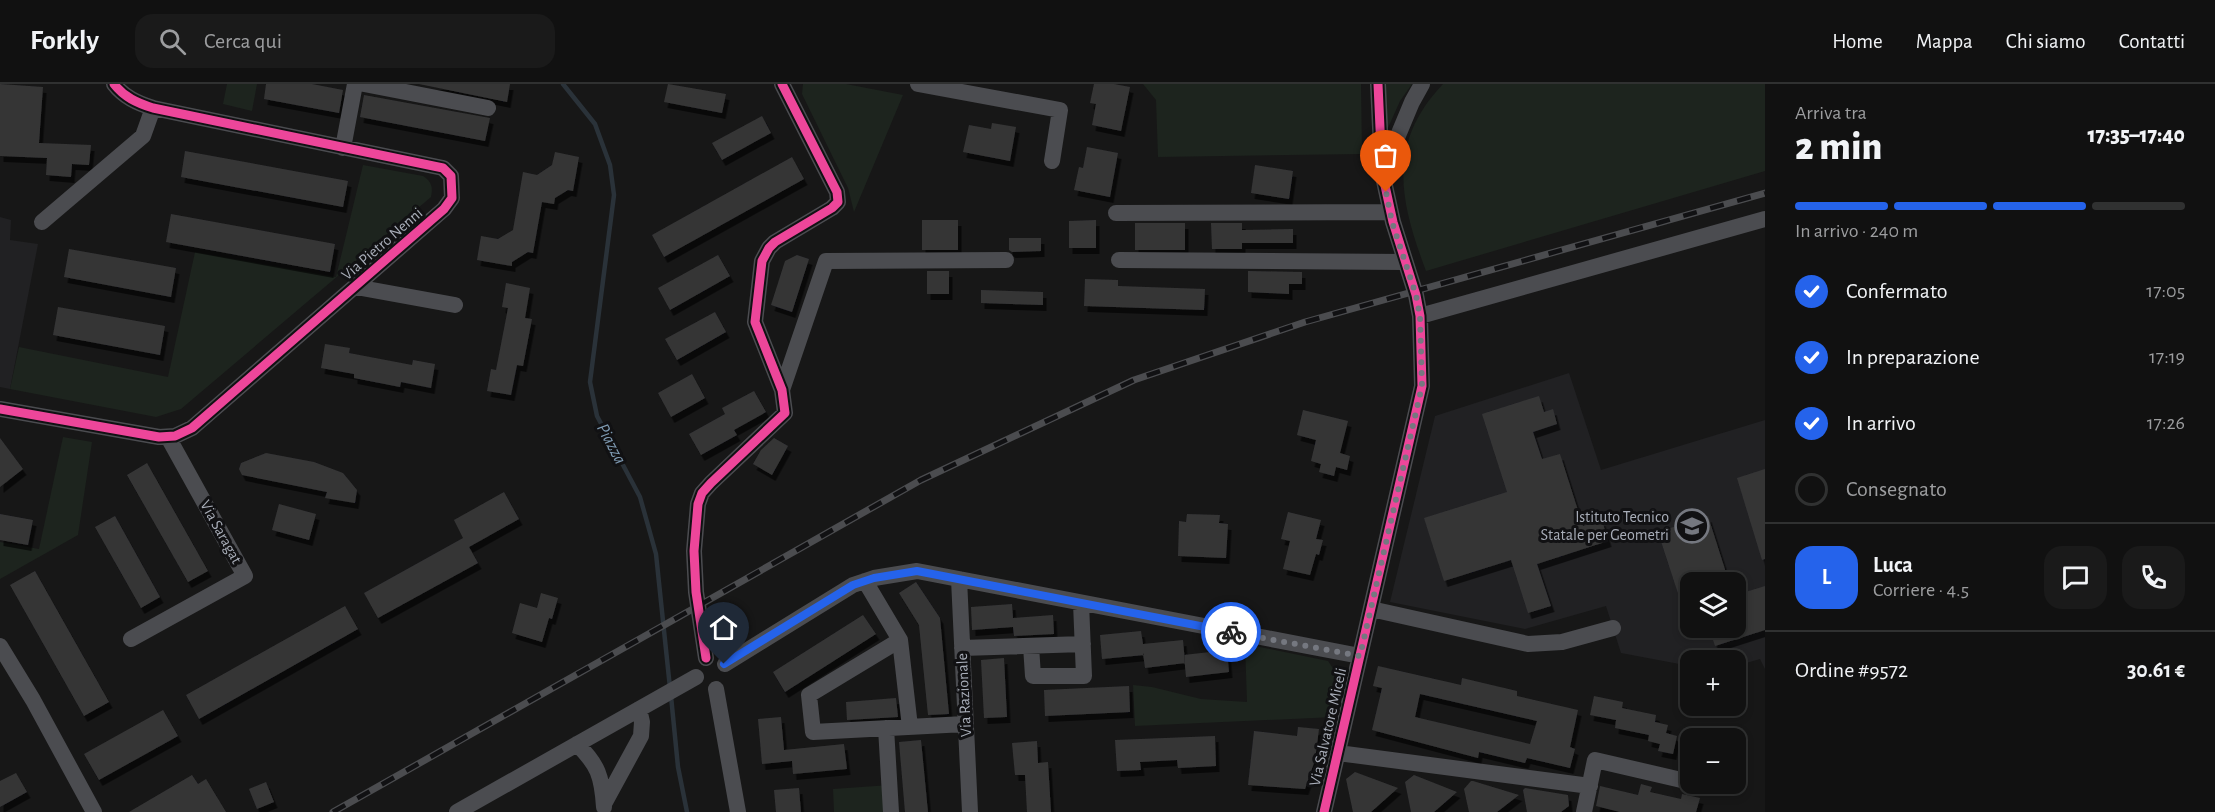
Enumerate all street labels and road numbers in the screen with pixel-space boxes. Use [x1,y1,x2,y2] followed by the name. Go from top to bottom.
[338,205,426,283] street label: Via Pietro Nenni
[197,498,245,566] street label: Via Saragat
[954,653,974,737] street label: Via Razionale
[1307,666,1349,788] street label: Via Salvatore Miceli

